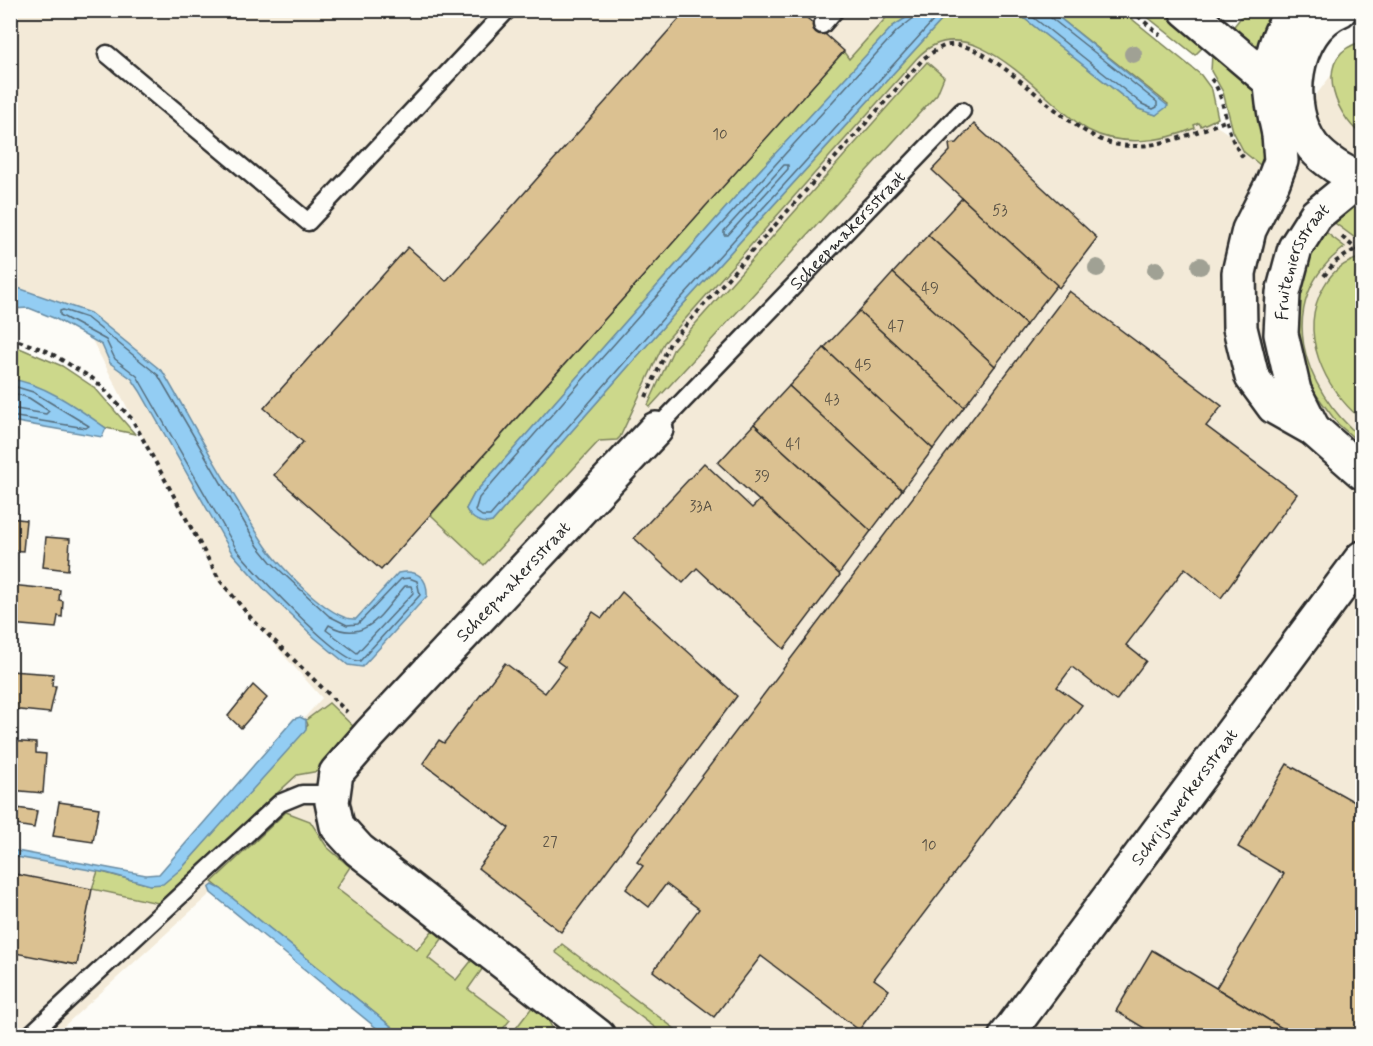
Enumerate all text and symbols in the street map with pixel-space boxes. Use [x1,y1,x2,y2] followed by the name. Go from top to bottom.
[712,125,728,145] house number: 10
[785,166,912,296] street label: Scheepmakersstraat
[1271,198,1335,321] street label: Fruiteniersstraat
[992,201,1008,221] house number: 53
[921,279,939,299] house number: 49
[888,317,905,337] house number: 47
[855,356,871,376] house number: 45
[824,390,840,410] house number: 43
[785,435,801,455] house number: 41
[754,467,770,487] house number: 39
[690,497,712,517] house number: 33A
[451,516,577,648] street label: Scheepmakersstraat
[1126,724,1244,871] street label: Schrijnwerkersstraat
[543,833,558,853] house number: 27
[921,836,937,856] house number: 10

